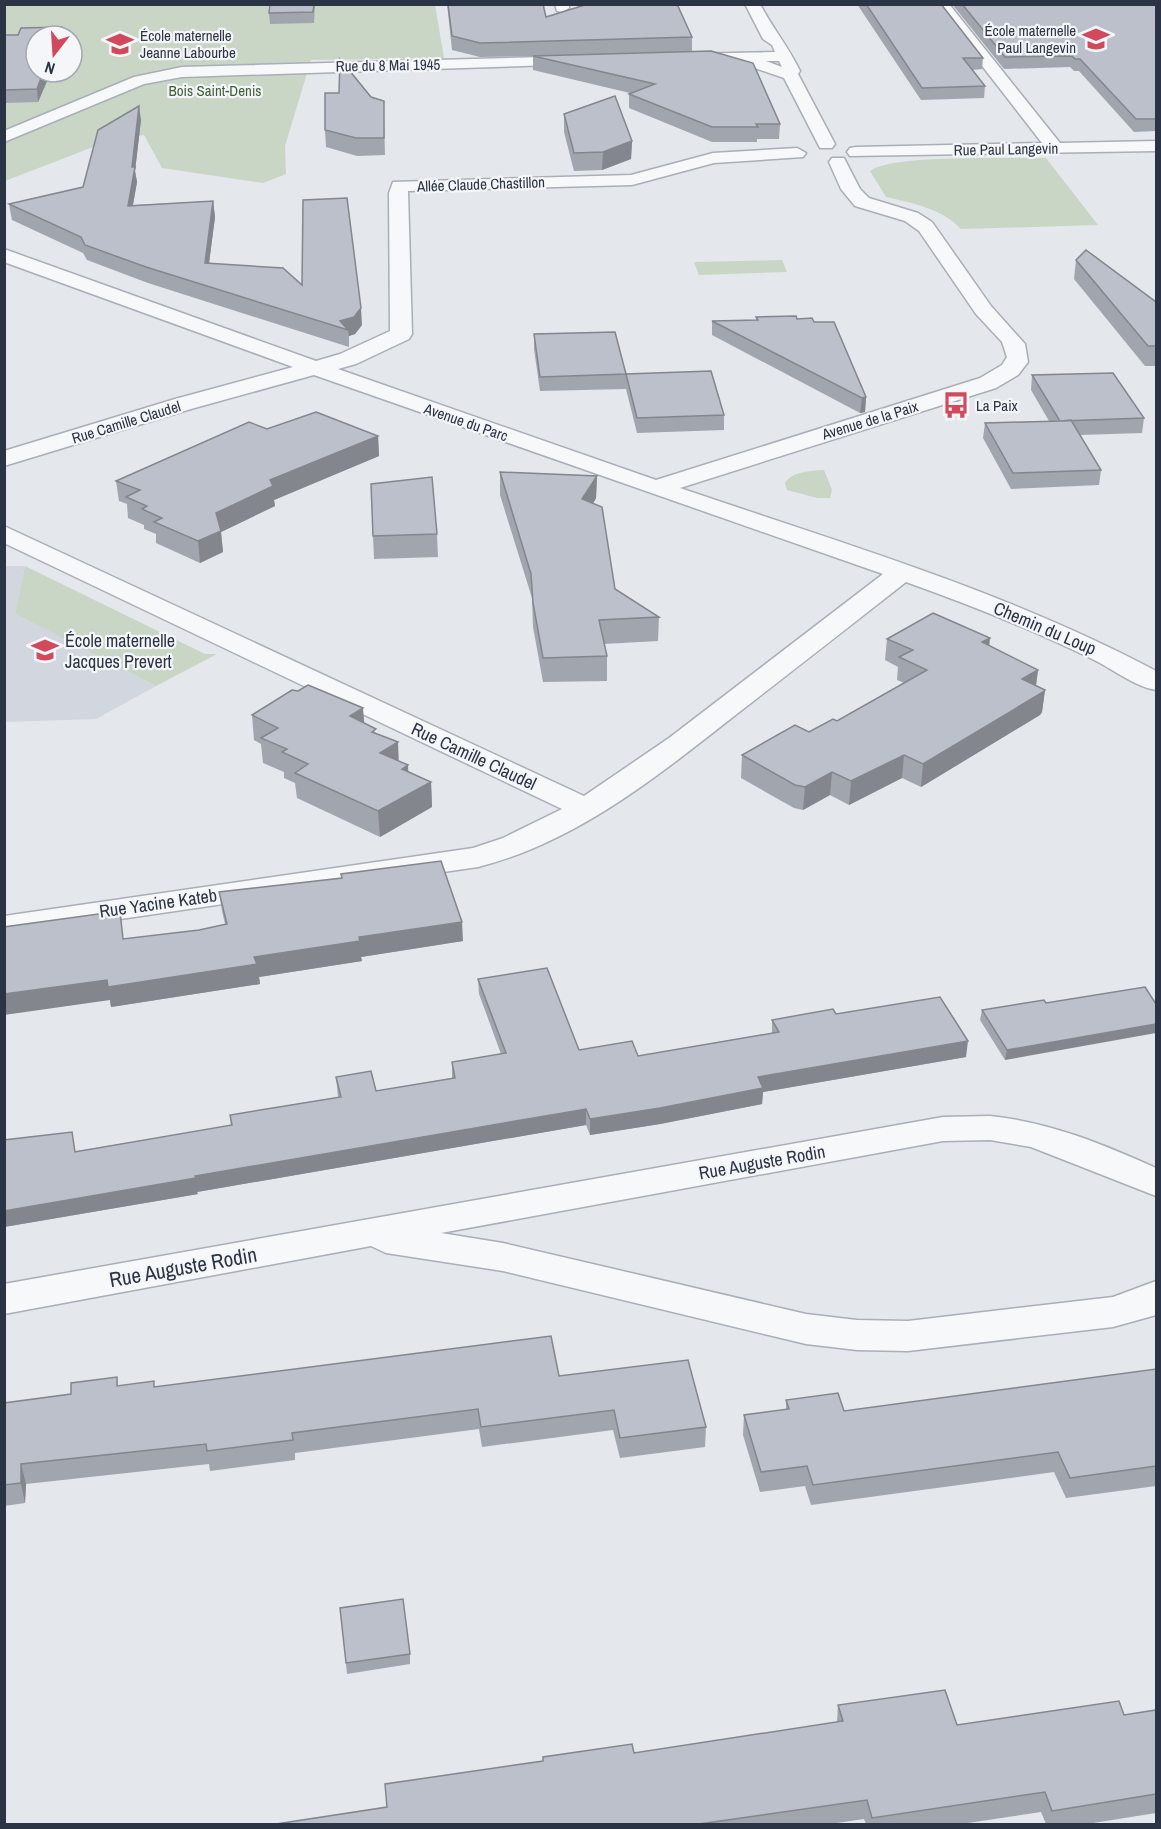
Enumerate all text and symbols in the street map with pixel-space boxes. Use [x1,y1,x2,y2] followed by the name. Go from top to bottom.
[984,20,1076,58] place label: École maternelle Paul Langevin
[24,24,84,84] north arrow
[1081,24,1111,54] school or university icon: École maternelle Paul Langevin
[140,25,236,63] place label: École maternelle Jeanne Labourbe
[105,29,135,59] school or university icon: École maternelle Jeanne Labourbe
[336,54,441,76] street label: Rue du 8 Mai 1945
[42,56,57,80] text: N
[169,80,262,101] park label: Bois Saint-Denis
[954,138,1058,160] street label: Rue Paul Langevin
[416,171,545,197] street label: Allée Claude Chastillon
[941,390,971,420] bus stop icon: La Paix
[69,395,183,449] street label: Rue Camille Claudel
[818,395,922,445] street label: Avenue de la Paix
[976,395,1019,416] place label: La Paix
[420,398,511,446] street label: Avenue du Parc
[990,595,1100,661] street label: Chemin du Loup
[65,628,175,674] place label: École maternelle Jacques Prevert
[30,635,60,665] school or university icon: École maternelle Jacques Prevert
[407,716,541,796] street label: Rue Camille Claudel
[98,882,218,924] street label: Rue Yacine Kateb
[697,1139,827,1185] street label: Rue Auguste Rodin
[107,1240,259,1294] street label: Rue Auguste Rodin

